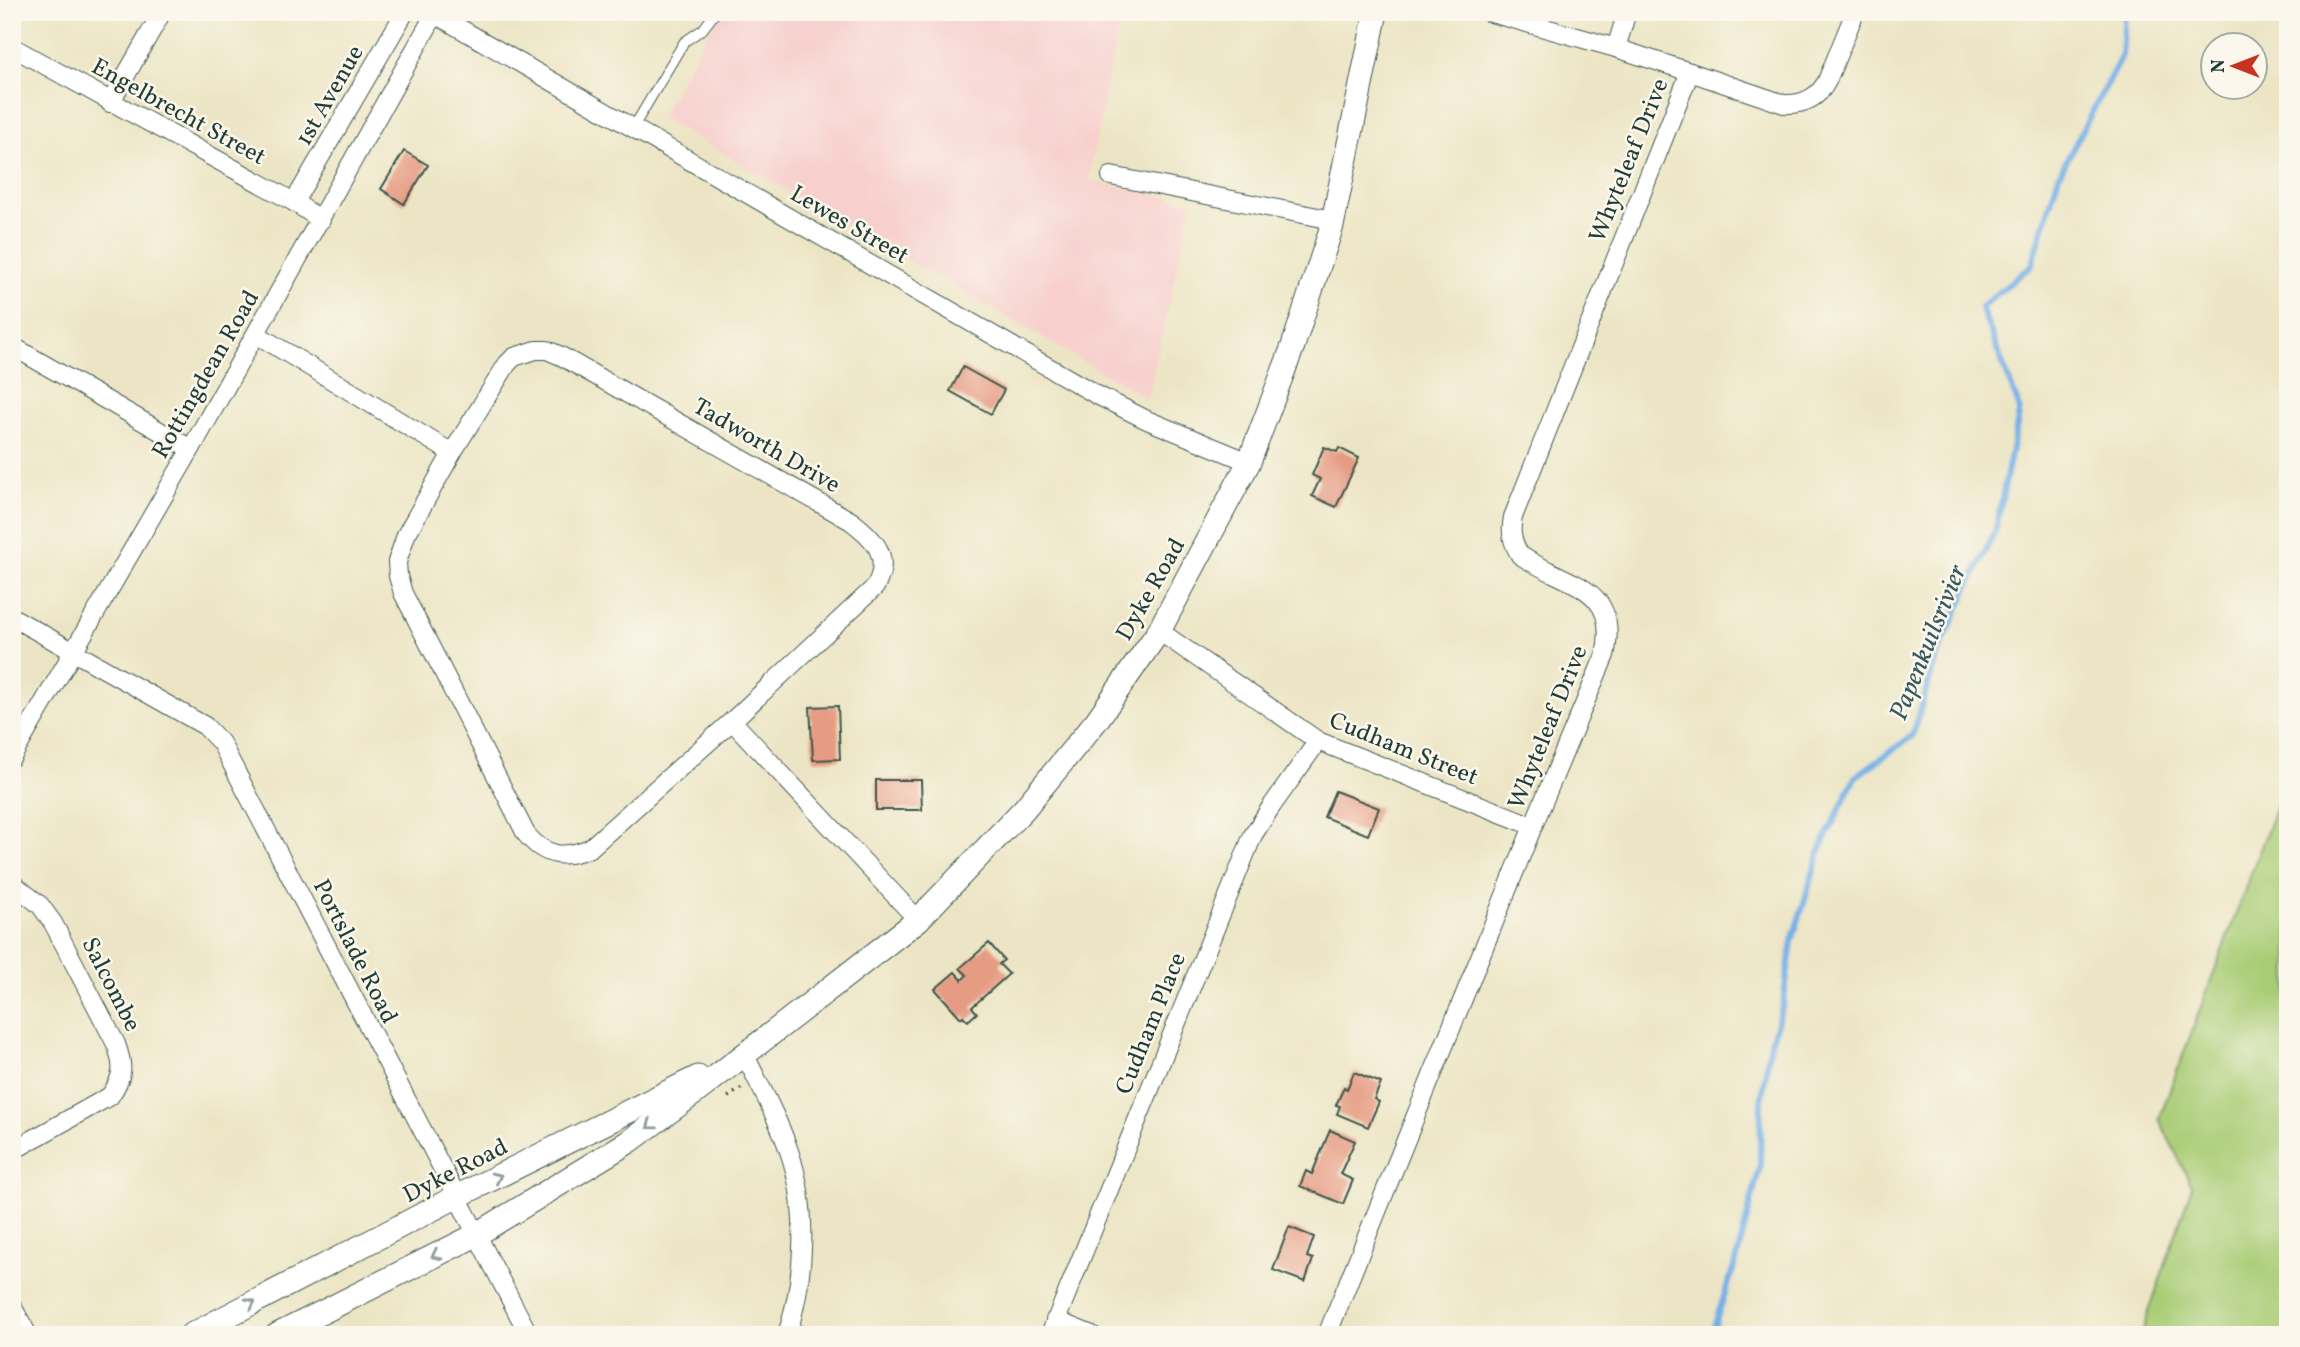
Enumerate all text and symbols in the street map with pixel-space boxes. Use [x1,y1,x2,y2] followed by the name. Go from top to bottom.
[2198,32,2268,102] north arrow
[288,39,373,153] street label: 1st Avenue
[85,51,271,175] street label: Engelbrecht Street
[2206,59,2232,73] text: N
[1581,74,1678,248] street label: Whyteleaf Drive
[783,178,915,274] street label: Lewes Street
[145,285,269,465] street label: Rottingdean Road
[686,391,846,503] street label: Tadworth Drive
[1109,532,1195,648] street label: Dyke Road
[1881,559,1977,726] water label: Papenkuilsrivier
[1500,641,1597,815] street label: Whyteleaf Drive
[1324,705,1483,795] street label: Cudham Street
[303,874,405,1030] street label: Portslade Road
[72,932,148,1038] street label: Salcombe
[1108,948,1196,1100] street label: Cudham Place
[647,1117,659,1129] one-way arrow
[398,1131,514,1213] street label: Dyke Road
[490,1172,502,1186] one-way arrow
[431,1247,443,1261] one-way arrow
[244,1298,256,1312] one-way arrow

